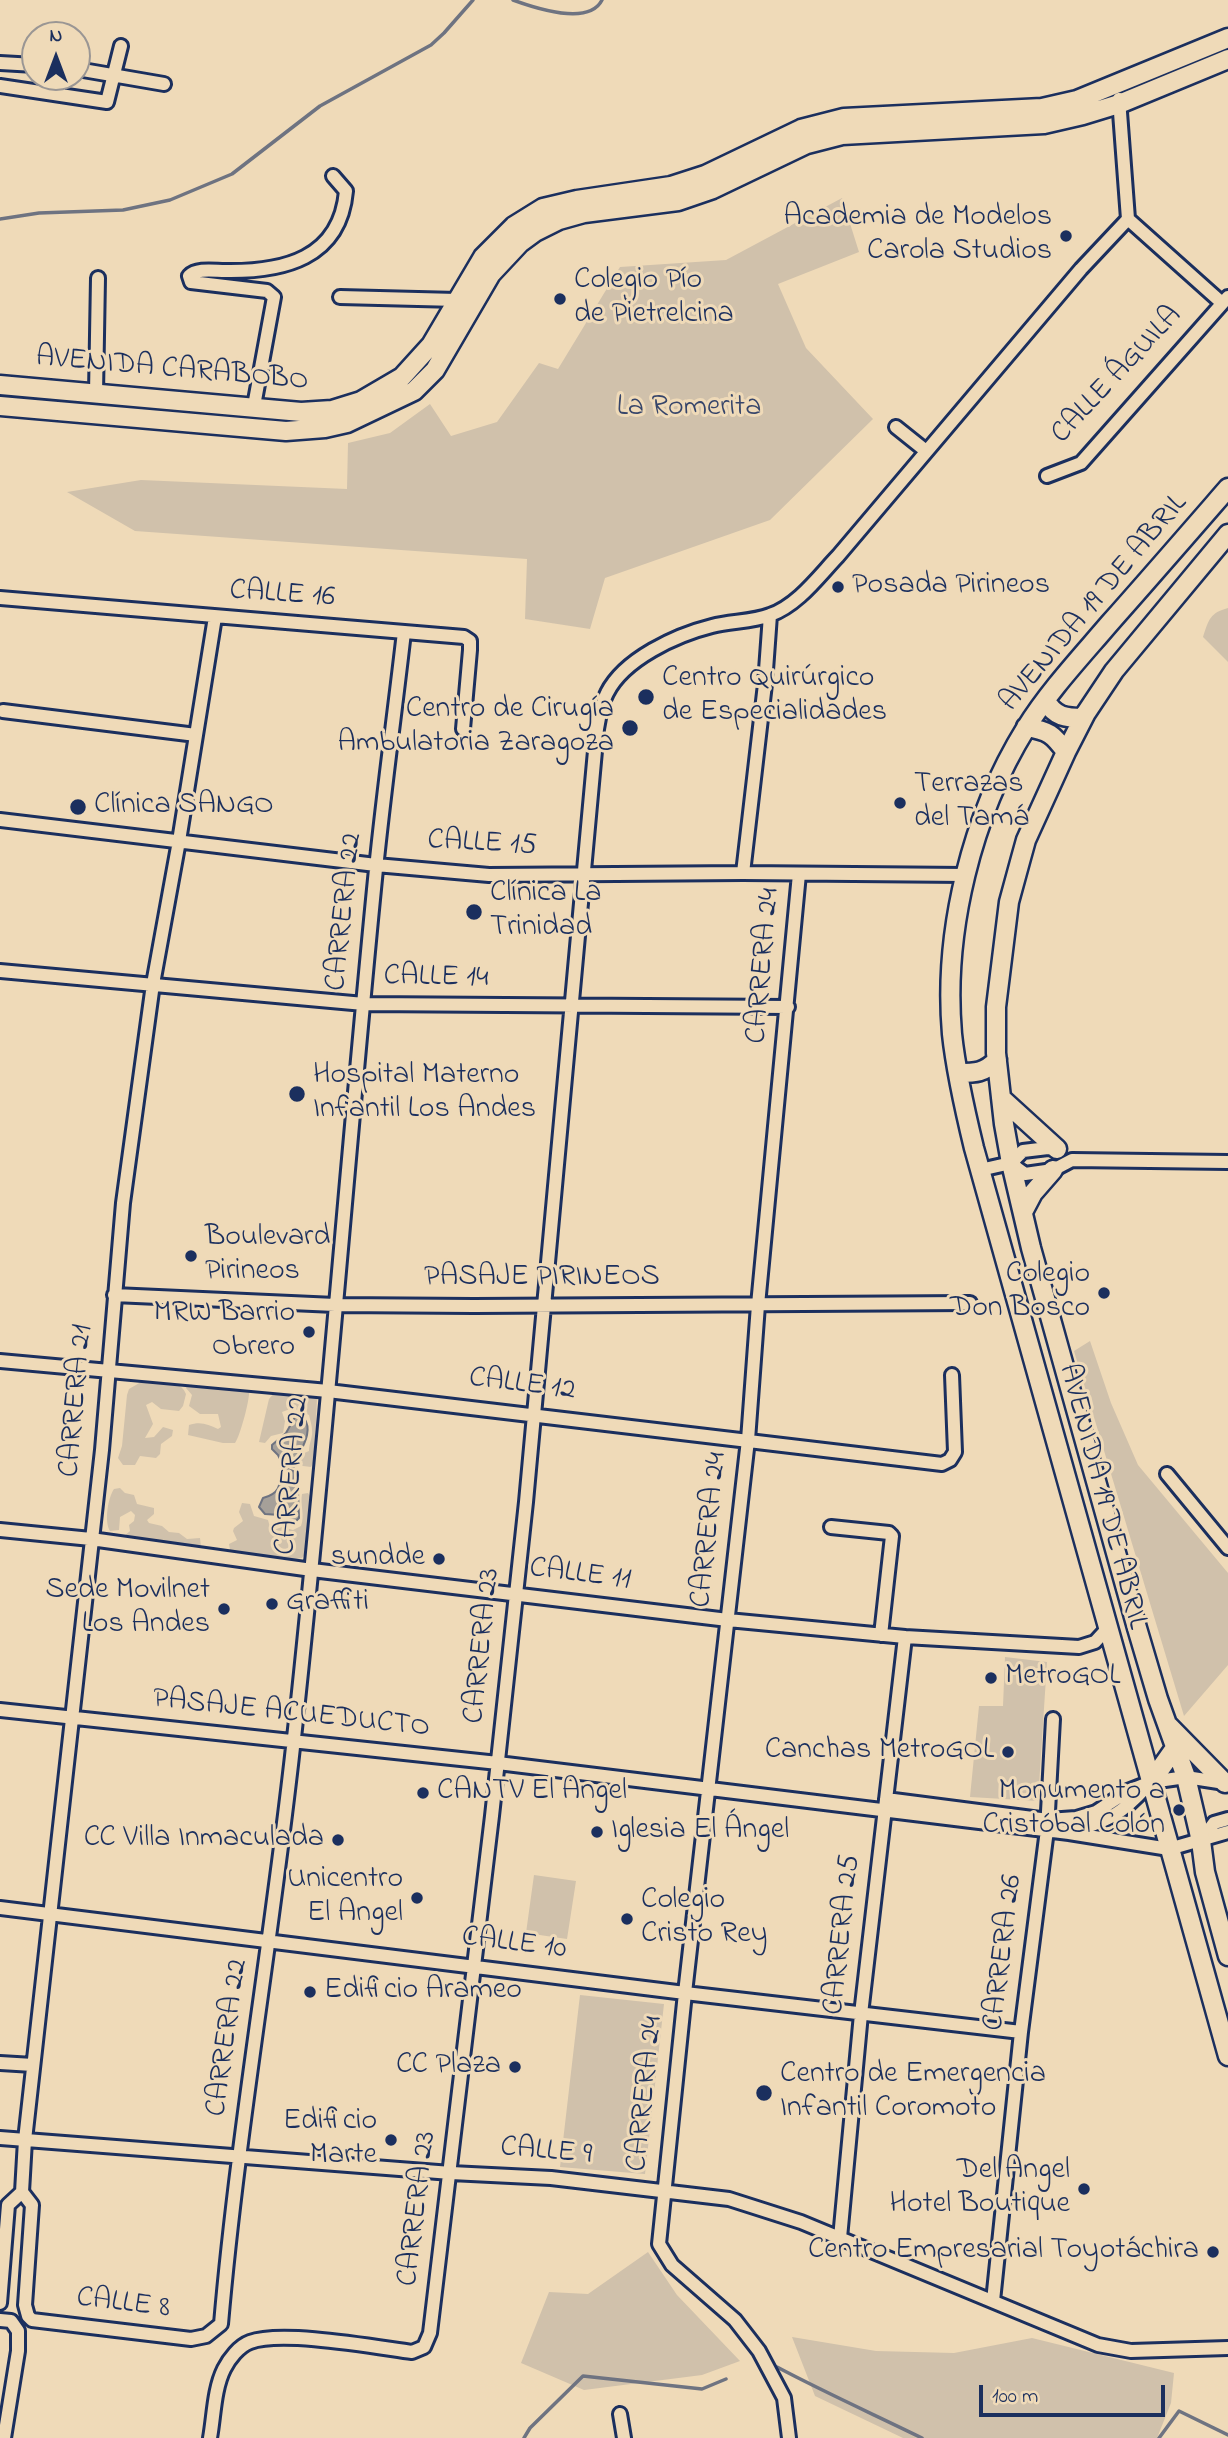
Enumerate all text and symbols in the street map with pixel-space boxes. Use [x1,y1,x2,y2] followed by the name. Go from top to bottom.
[21,21,91,91] north arrow
[50,23,62,50] text: N
[784,201,1052,272] place label: Academia de Modelos Carola Studios
[1058,228,1074,244] marker: Academia de Modelos Carola Studios
[574,264,734,334] place label: Colegio Pío de Pietrelcina
[552,291,568,307] marker: Colegio Pío de Pietrelcina
[1045,299,1191,453] street label: CALLE ÁGUILA
[34,341,310,401] street label: AVENIDA CARABOBO
[617,391,761,427] park label: La Romerita
[993,488,1197,720] street label: AVENIDA 19 DE ABRIL
[852,569,1050,605] place label: Posada Pirineos
[228,574,336,618] street label: CALLE 16
[830,579,846,595] marker: Posada Pirineos
[662,662,887,732] place label: Centro Quirúrgico de Especialidades
[636,687,656,707] marker: Centro Quirúrgico de Especialidades
[337,693,614,764] place label: Centro de Cirugía Ambulatoria Zaragoza
[620,718,640,738] marker: Centro de Cirugía Ambulatoria Zaragoza
[914,768,1029,838] place label: Terrazas del Tamá
[94,789,274,825] place label: Clínica SANGO
[892,795,908,811] marker: Terrazas del Tamá
[68,797,88,817] marker: Clínica SANGO
[426,824,538,866] street label: CALLE 15
[320,831,372,993] street label: CARRERA 22
[490,877,601,948] place label: Clínica La Trinidad
[740,887,790,1045] street label: CARRERA 24
[464,902,484,922] marker: Clínica La Trinidad
[383,960,489,998] street label: CALLE 14
[313,1059,536,1130] place label: Hospital Materno Infantil Los Andes
[287,1084,307,1104] marker: Hospital Materno Infantil Los Andes
[205,1221,330,1292] place label: Boulevard Pirineos
[183,1248,199,1264] marker: Boulevard Pirineos
[950,1258,1090,1328] place label: Colegio Don Bosco
[424,1261,660,1297] street label: PASAJE PIRINEOS
[1096,1285,1112,1301] marker: Colegio Don Bosco
[153,1297,295,1368] place label: MRW Barrio Obrero
[53,1323,103,1479] street label: CARRERA 21
[301,1324,317,1340] marker: MRW Barrio Obrero
[1048,1360,1154,1634] street label: AVENIDA 19 DE ABRIL
[467,1362,577,1410] street label: CALLE 12
[269,1395,319,1557] street label: CARRERA 22
[685,1450,737,1610] street label: CARRERA 24
[331,1541,425,1577] place label: sundde
[431,1551,447,1567] marker: sundde
[527,1552,633,1600] street label: CALLE 11
[458,1566,510,1726] street label: CARRERA 23
[45,1574,210,1644] place label: Sede Movilnet Los Andes
[286,1586,369,1622] place label: Graffiti
[264,1596,280,1612] marker: Graffiti
[216,1601,232,1617] marker: Sede Movilnet Los Andes
[1005,1660,1120,1696] place label: MetroGOL
[983,1670,999,1686] marker: MetroGOL
[151,1683,431,1747] street label: PASAJE ACUEDUCTO
[765,1734,994,1770] place label: Canchas MetroGOL
[1000,1744,1016,1760] marker: Canchas MetroGOL
[437,1775,627,1811] place label: CANTV El Angel
[983,1775,1165,1846] place label: Monumento a Cristóbal Colón
[415,1785,431,1801] marker: CANTV El Angel
[1171,1802,1187,1818] marker: Monumento a Cristóbal Colón
[611,1814,789,1850] place label: Iglesia El Ángel
[84,1822,324,1858] place label: CC Villa Inmaculada
[589,1824,605,1840] marker: Iglesia El Ángel
[330,1832,346,1848] marker: CC Villa Inmaculada
[818,1853,870,2017] street label: CARRERA 25
[287,1863,403,1934] place label: Unicentro El Angel
[978,1873,1032,2033] street label: CARRERA 26
[641,1884,767,1954] place label: Colegio Cristo Rey
[409,1890,425,1906] marker: Unicentro El Angel
[619,1911,635,1927] marker: Colegio Cristo Rey
[460,1921,568,1969] street label: CALLE 10
[200,1957,258,2119] street label: CARRERA 22
[324,1974,522,2010] place label: Edificio Arameo
[302,1984,318,2000] marker: Edificio Arameo
[621,2014,673,2174] street label: CARRERA 24
[396,2049,501,2085] place label: CC Plaza
[780,2058,1046,2128] place label: Centro de Emergencia Infantil Coromoto
[507,2059,523,2075] marker: CC Plaza
[754,2083,774,2103] marker: Centro de Emergencia Infantil Coromoto
[283,2105,377,2176] place label: Edificio Marte
[392,2129,446,2289] street label: CARRERA 23
[499,2131,593,2175] street label: CALLE 9
[383,2132,399,2148] marker: Edificio Marte
[890,2154,1070,2224] place label: Del Angel Hotel Boutique
[1076,2181,1092,2197] marker: Del Angel Hotel Boutique
[808,2234,1199,2270] place label: Centro Empresarial Toyotáchira
[1205,2244,1221,2260] marker: Centro Empresarial Toyotáchira
[74,2281,172,2329] street label: CALLE 8
[983,2372,1168,2416] scale bar
[992,2382,1038,2412] text: 100 m

